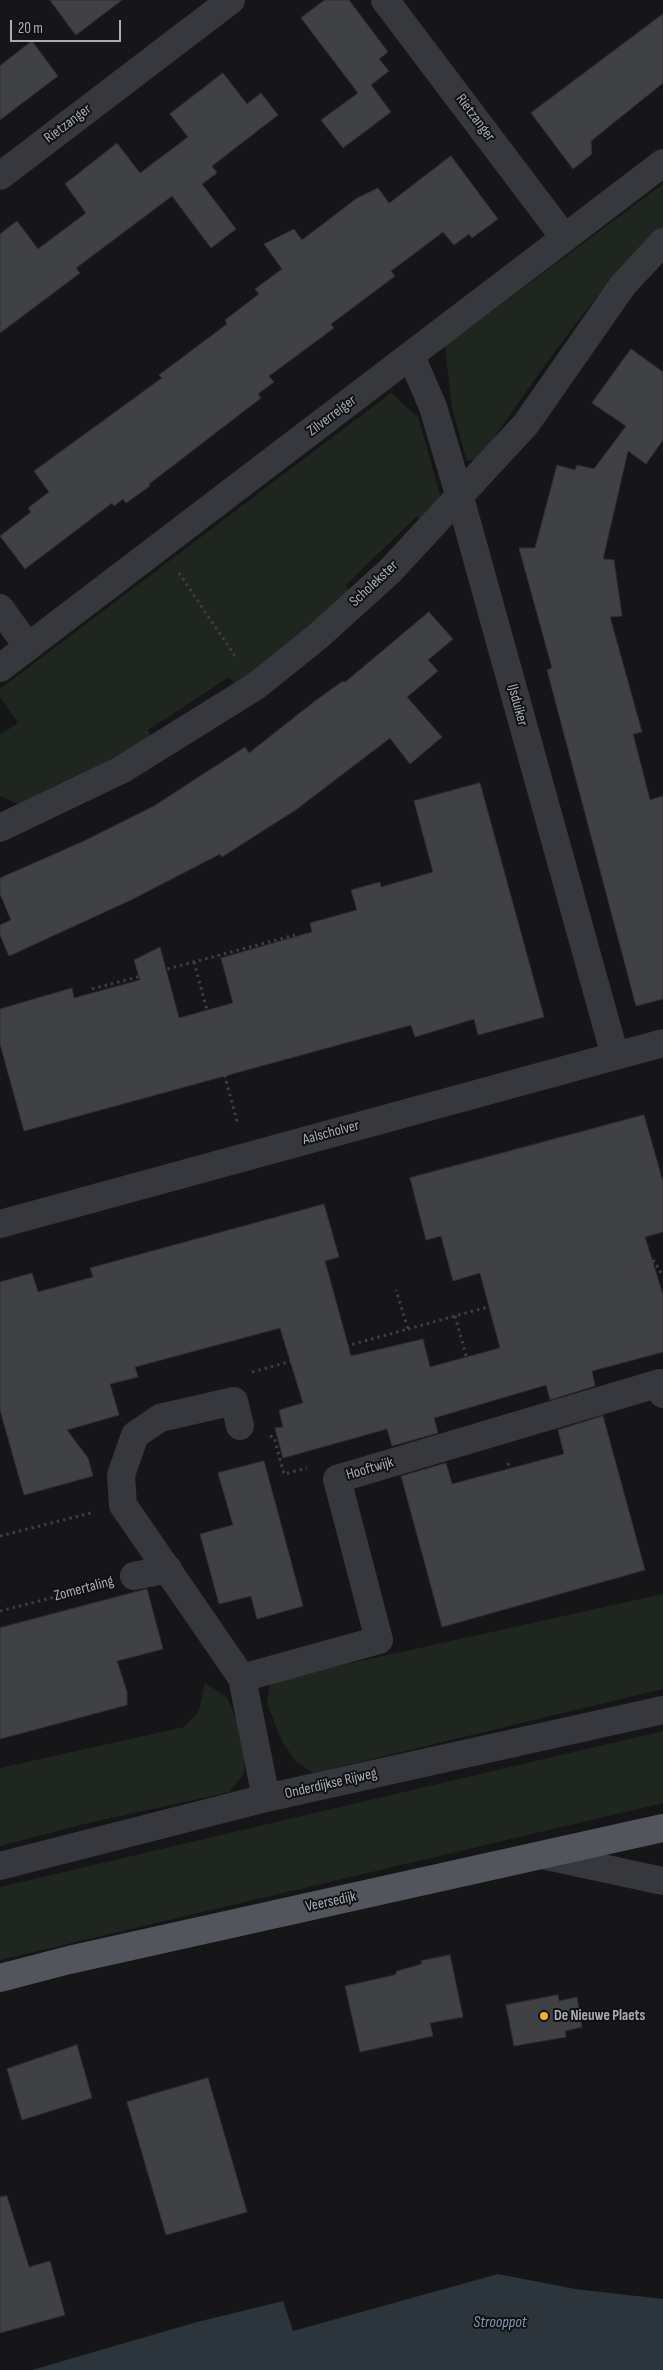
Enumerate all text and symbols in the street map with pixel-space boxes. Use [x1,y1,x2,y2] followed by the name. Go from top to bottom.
[12,10,124,42] scale bar
[18,19,43,38] text: 20 m
[451,91,499,145] street label: Rietzanger
[41,100,95,148] street label: Rietzanger
[304,392,360,440] street label: Zilverreiger
[346,557,402,611] street label: Scholekster
[503,682,531,728] street label: IJsduiker
[301,1117,361,1149] street label: Aalscholver
[344,1454,396,1484] street label: Hooftwijk
[52,1572,116,1606] street label: Zomertaling
[283,1765,379,1803] street label: Onderdijkse Rijweg
[304,1888,358,1916] street label: Veersedijk
[554,2007,645,2025] place label: De Nieuwe Plaets
[538,2010,550,2022] marker: De Nieuwe Plaets
[474,2313,526,2333] water label: Strooppot

